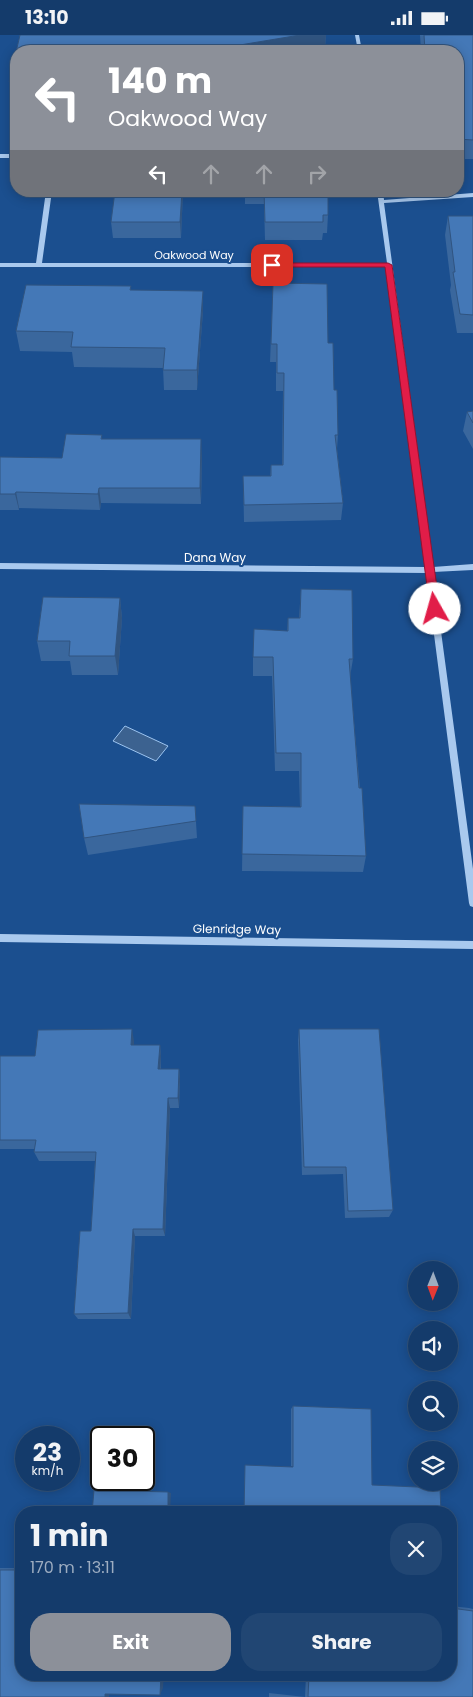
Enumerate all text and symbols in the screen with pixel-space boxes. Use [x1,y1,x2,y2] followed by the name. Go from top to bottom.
[25,4,69,31] text: 13:10
[108,56,212,105] text: 140 m
[25,65,90,130] icon: left
[108,103,267,134] text: Oakwood Way
[144,160,172,188] icon: left
[197,160,225,188] icon: ahead
[250,160,278,188] icon: ahead
[303,160,331,188] icon: right
[251,244,293,286] pin
[154,247,235,263] street label: Oakwood Way
[258,251,286,279] icon: arrive
[184,549,246,566] street label: Dana Way
[408,582,460,634] position arrow
[193,920,282,938] street label: Glenridge Way
[408,1261,458,1311] north arrow
[408,1261,458,1491] map controls
[408,1321,458,1371] button: sound
[408,1381,458,1431] button: search
[90,1426,155,1491] speed limit sign: 30
[33,1435,62,1470] text: 23
[408,1441,458,1491] button: layers
[32,1462,63,1479] text: km/h
[30,1514,108,1557] text: 1 min
[390,1523,442,1575] button: close
[30,1556,115,1579] text: 170 m · 13:11
[30,1613,231,1671] button: Exit
[241,1613,442,1671] button: Share

